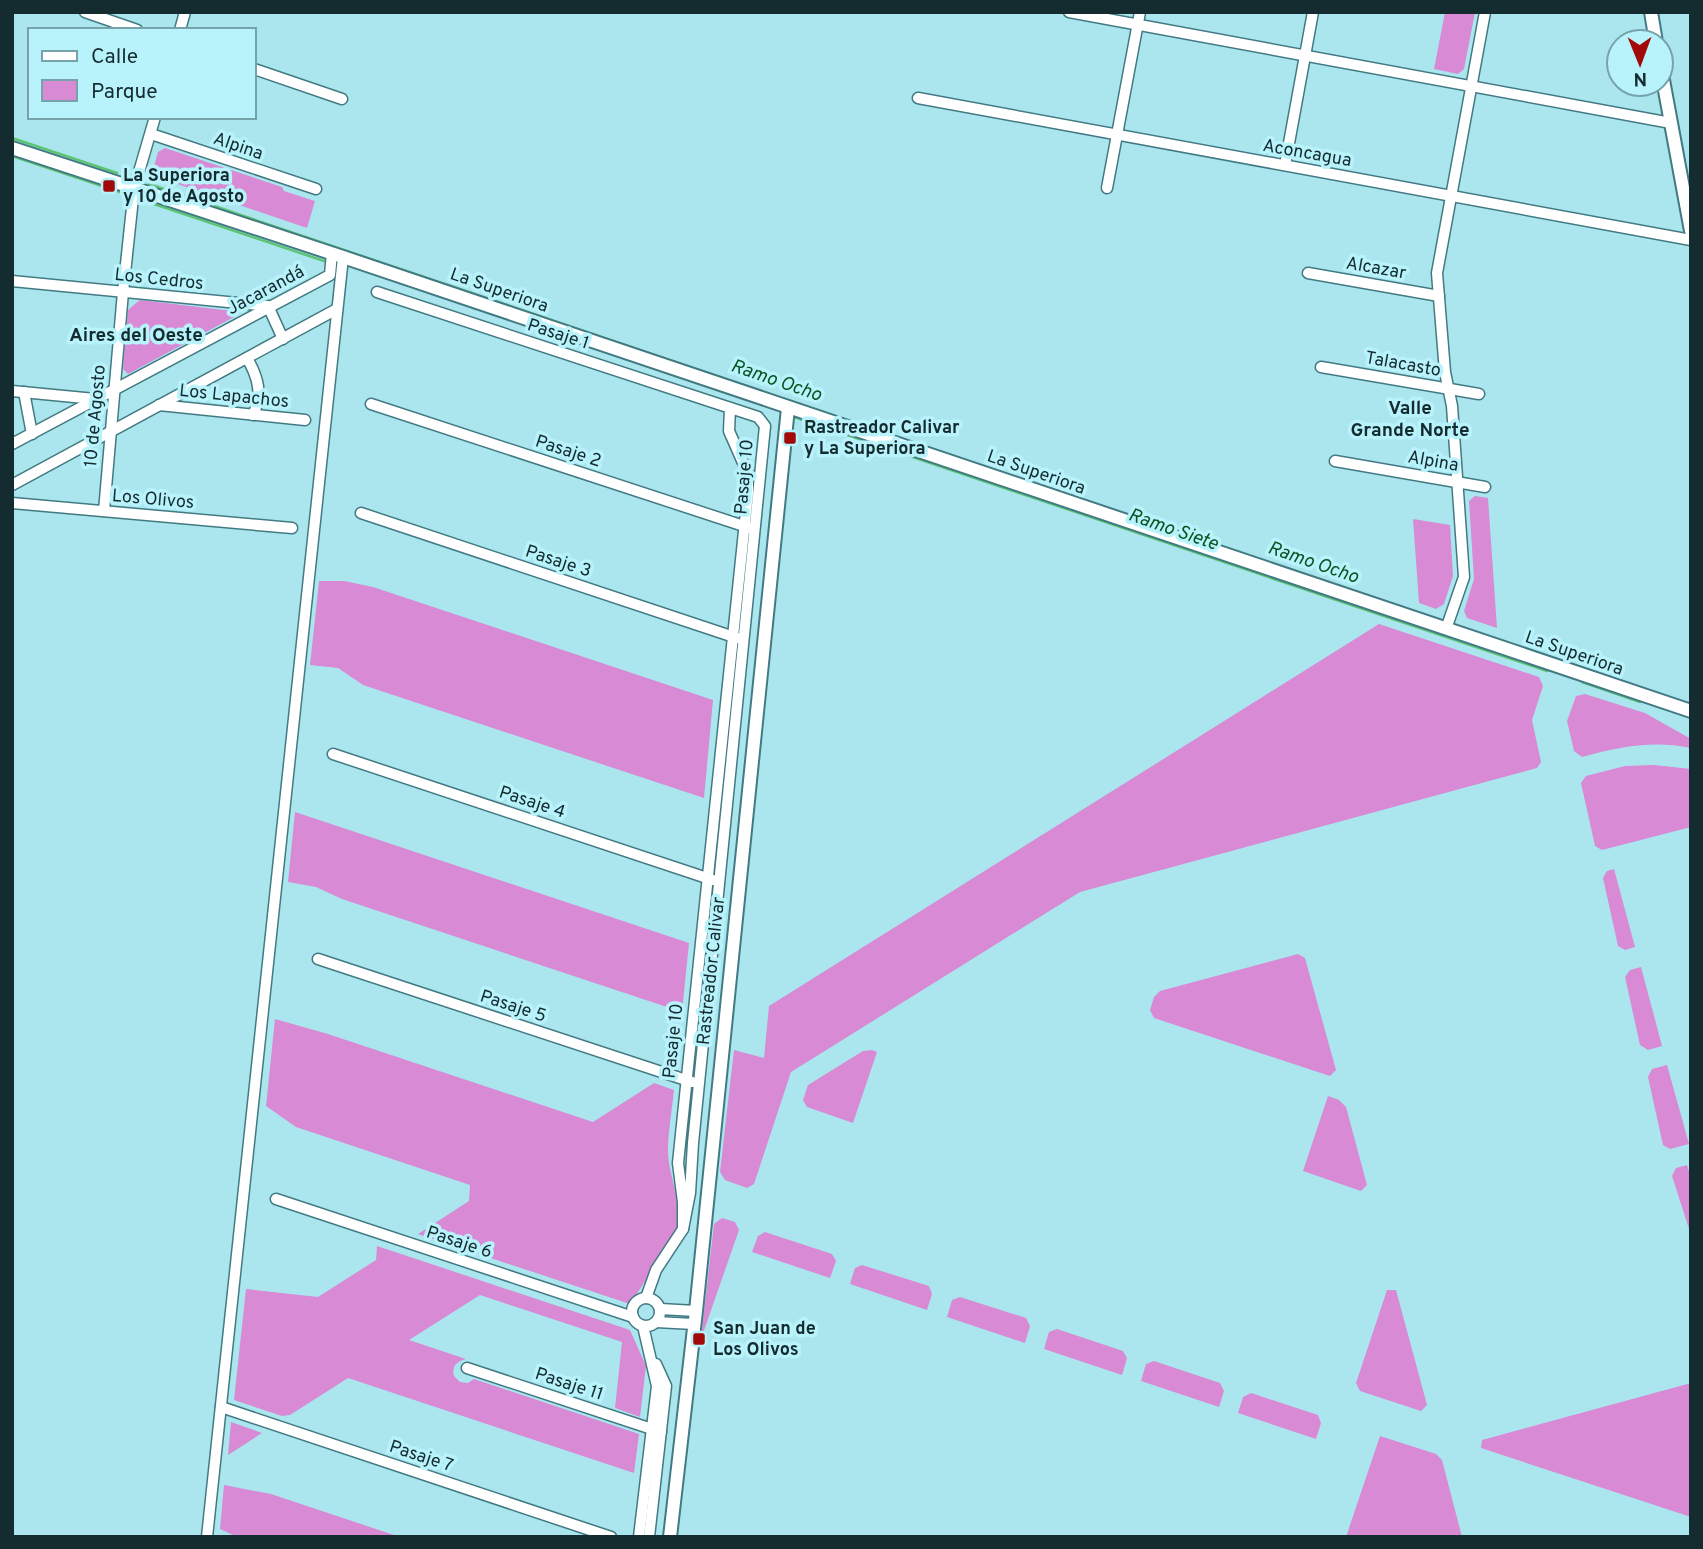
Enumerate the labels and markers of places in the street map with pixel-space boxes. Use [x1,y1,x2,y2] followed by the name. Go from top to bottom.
[123,165,244,209] place label: La Superiora y 10 de Agosto
[101,178,117,194] marker: La Superiora y 10 de Agosto
[804,417,960,461] place label: Rastreador Calivar y La Superiora
[782,430,798,446] marker: Rastreador Calivar y La Superiora
[713,1318,816,1362] place label: San Juan de Los Olivos
[691,1331,707,1347] marker: San Juan de Los Olivos

